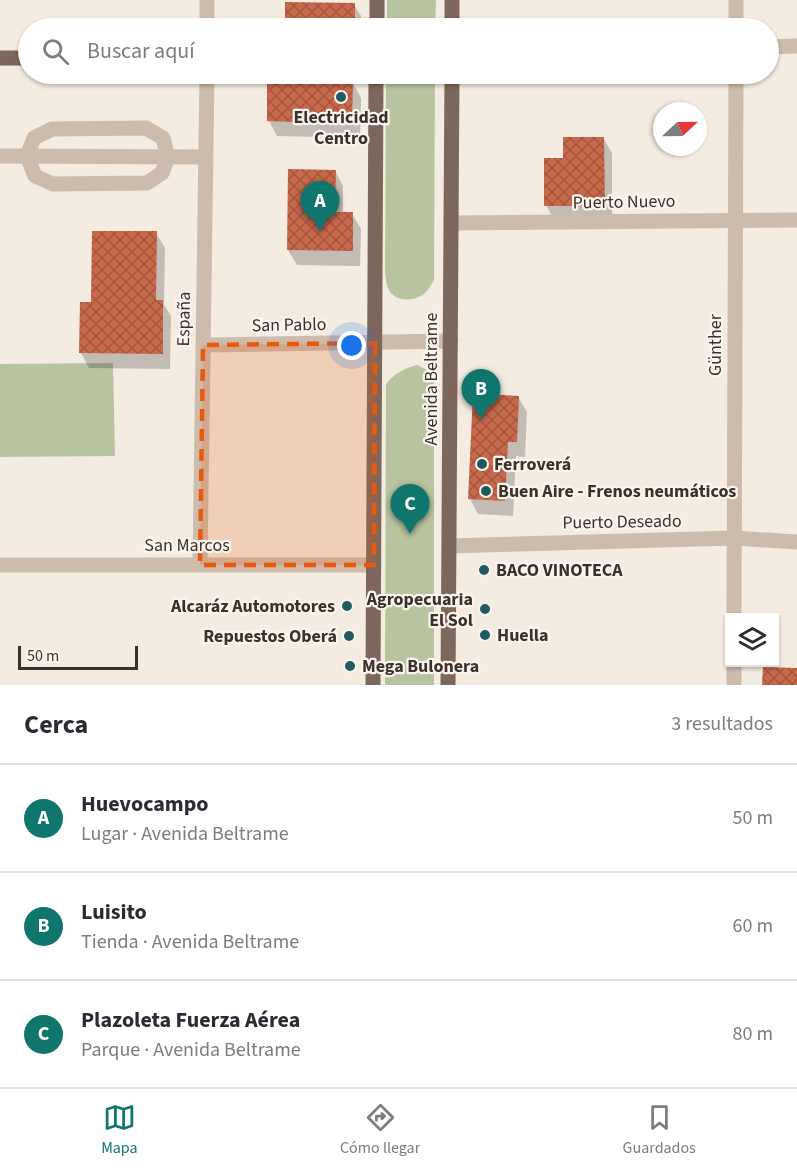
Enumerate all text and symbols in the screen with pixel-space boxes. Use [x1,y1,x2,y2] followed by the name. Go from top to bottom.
[18,18,779,84] search box
[39,35,72,68] icon: search
[87,35,195,67] text: Buscar aquí
[334,90,348,104] marker: Electricidad Centro
[653,102,707,156] north arrow
[293,105,389,151] place label: Electricidad Centro
[300,182,340,231] pin: A
[572,189,676,215] street label: Puerto Nuevo
[171,291,197,347] street label: España
[251,312,327,338] street label: San Pablo
[419,313,444,445] street label: Avenida Beltrame
[703,313,728,376] street label: Günther
[337,331,366,360] your location
[462,370,500,419] pin: B
[494,452,571,477] place label: Ferroverá
[475,457,489,471] marker: Ferroverá
[498,479,736,504] place label: Buen Aire - Frenos neumáticos
[390,484,430,534] pin: C
[479,484,493,498] marker: Buen Aire - Frenos neumáticos
[562,508,682,536] street label: Puerto Deseado
[144,533,230,558] street label: San Marcos
[496,558,623,583] place label: BACO VINOTECA
[477,563,491,577] marker: BACO VINOTECA
[366,587,473,633] place label: Agropecuaria El Sol
[170,594,335,619] place label: Alcaráz Automotores
[340,599,354,613] marker: Alcaráz Automotores
[478,602,492,616] marker: Agropecuaria El Sol
[725,613,779,667] map controls
[725,613,779,667] button: layers
[497,623,548,648] place label: Huella
[203,624,337,649] place label: Repuestos Oberá
[478,628,492,642] marker: Huella
[342,629,356,643] marker: Repuestos Oberá
[18,643,138,670] scale bar
[27,645,59,667] text: 50 m
[362,654,479,679] place label: Mega Bulonera
[343,659,357,673] marker: Mega Bulonera
[24,706,88,743] text: Cerca
[671,710,773,738] text: 3 resultados
[81,788,208,820] text: Huevocampo
[38,804,49,832] text: A
[733,804,773,832] text: 50 m
[81,820,289,848] text: Lugar · Avenida Beltrame
[81,896,147,928] text: Luisito
[37,912,50,940] text: B
[733,912,773,940] text: 60 m
[81,928,299,956] text: Tienda · Avenida Beltrame
[81,1004,300,1036] text: Plazoleta Fuerza Aérea
[38,1020,49,1048] text: C
[733,1020,773,1048] text: 80 m
[81,1036,301,1064] text: Parque · Avenida Beltrame
[101,1101,138,1159] tab: Mapa
[340,1101,420,1159] tab: Cómo llegar
[623,1101,696,1159] tab: Guardados

